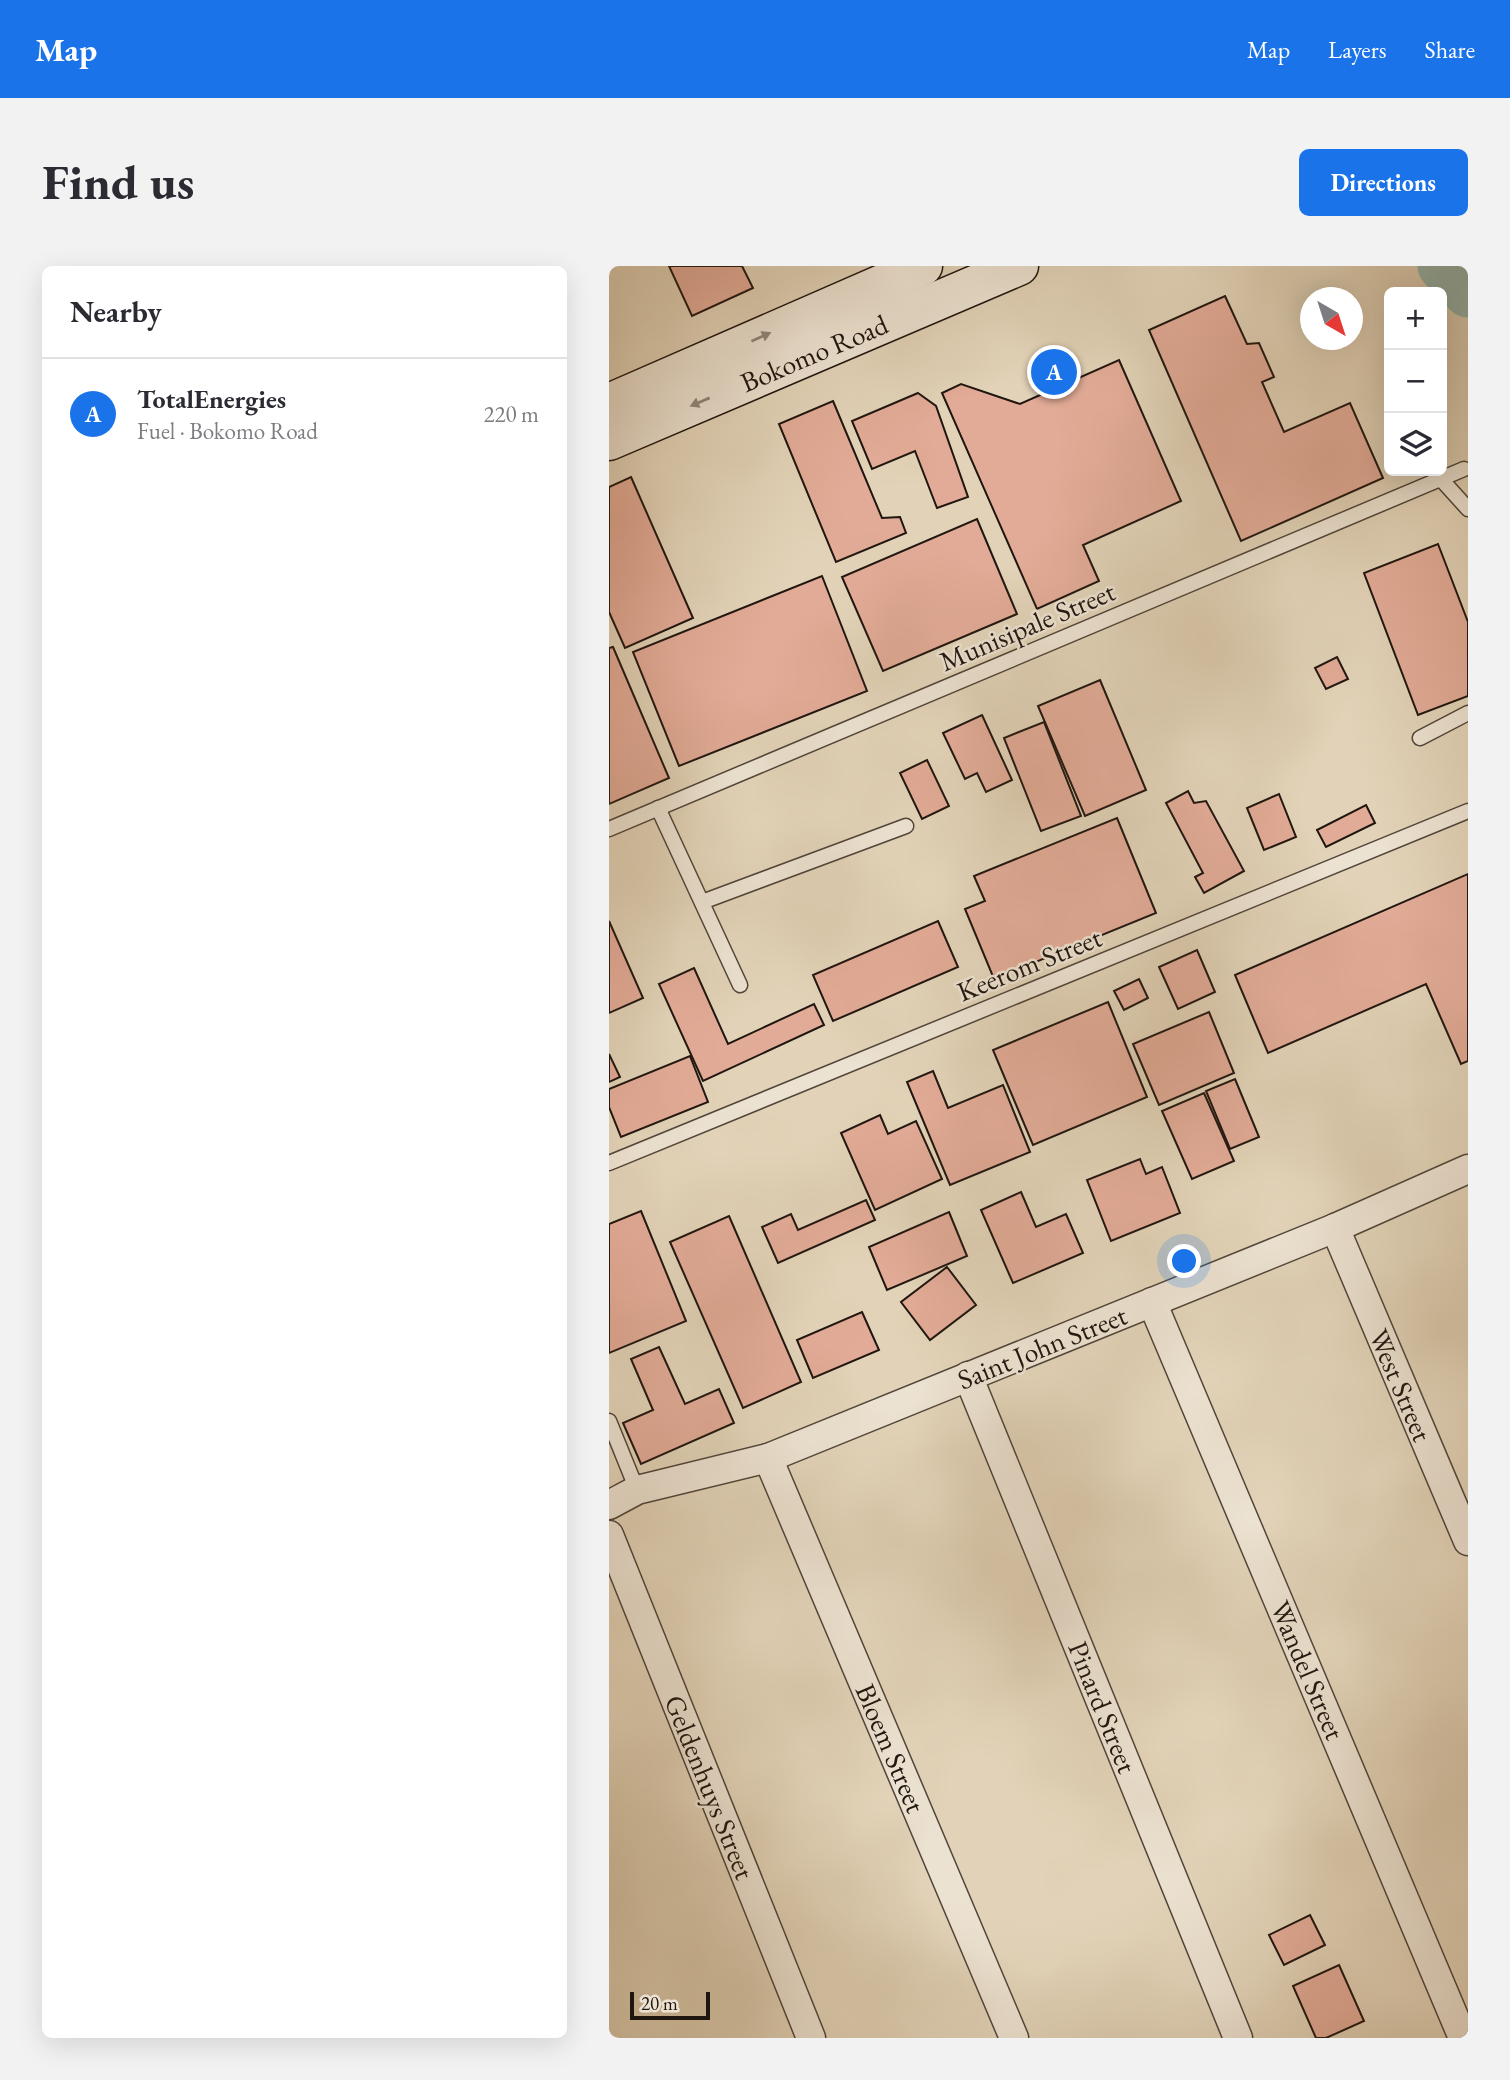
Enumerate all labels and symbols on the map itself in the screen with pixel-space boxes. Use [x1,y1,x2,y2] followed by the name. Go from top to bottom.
[1300,287,1363,350] north arrow
[735,305,894,400] street label: Bokomo Road
[751,331,772,342] one-way arrow
[1031,346,1077,398] pin: A
[690,396,710,408] one-way arrow
[934,573,1120,679] street label: Munisipale Street
[951,919,1107,1009] street label: Keerom Street
[1167,1244,1201,1278] your location
[952,1297,1132,1397] street label: Saint John Street
[1361,1323,1441,1447] street label: West Street
[1263,1595,1354,1745] street label: Wandel Street
[1060,1636,1146,1778] street label: Pinard Street
[848,1678,934,1818] street label: Bloem Street
[657,1690,763,1885] street label: Geldenhuys Street
[630,1989,711,2021] scale bar

